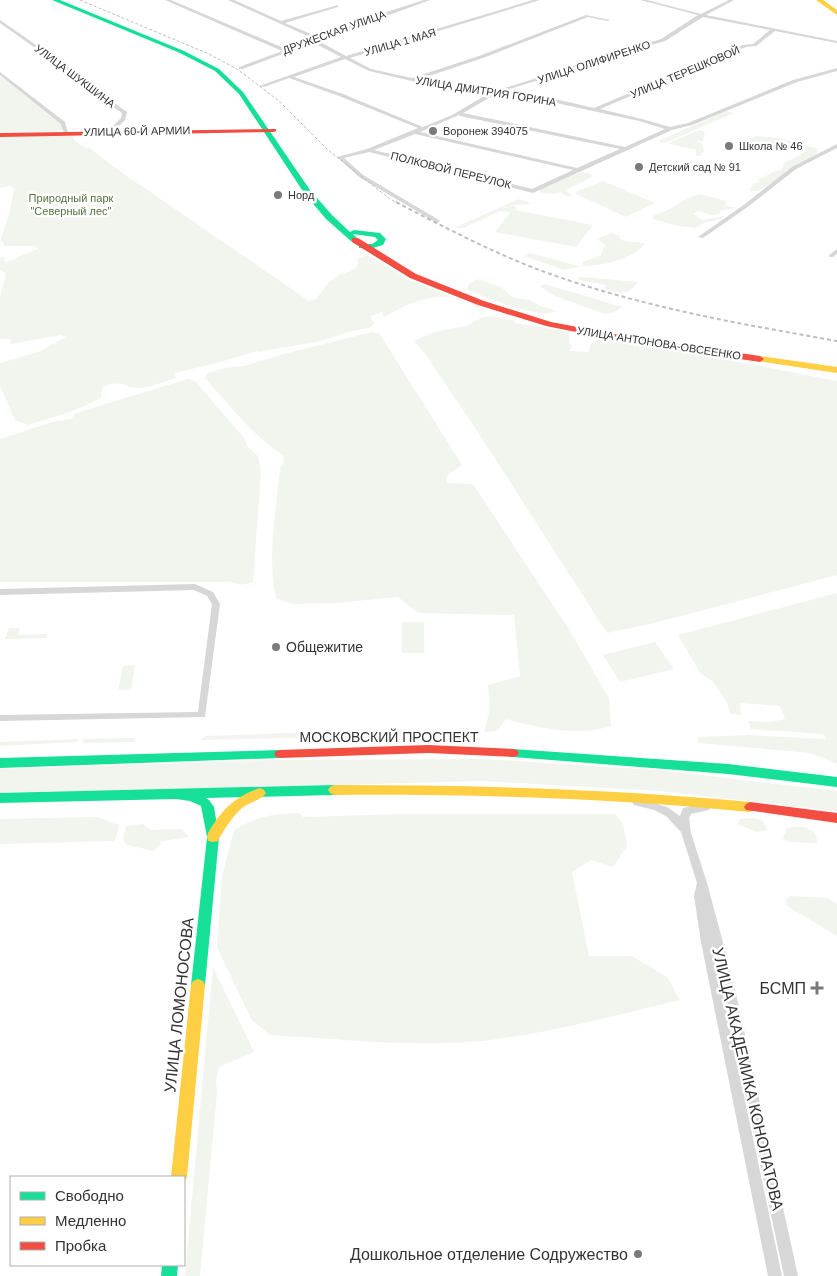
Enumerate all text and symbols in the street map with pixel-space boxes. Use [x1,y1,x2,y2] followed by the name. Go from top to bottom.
[281,8,388,56] street label: ДРУЖЕСКАЯ УЛИЦА
[363,26,437,58] street label: УЛИЦА 1 МАЯ
[536,38,652,86] street label: УЛИЦА ОЛИФИРЕНКО
[33,42,118,110] street label: УЛИЦА ШУКШИНА
[629,44,741,100] street label: УЛИЦА ТЕРЕШКОВОЙ
[415,74,558,108] street label: УЛИЦА ДМИТРИЯ ГОРИНА
[84,124,190,138] street label: УЛИЦА 60-Й АРМИИ
[427,125,439,137] marker: Воронеж 394075
[443,125,528,137] place label: Воронеж 394075
[723,140,735,152] marker: Школа № 46
[739,140,803,152] place label: Школа № 46
[390,149,513,191] street label: ПОЛКОВОЙ ПЕРЕУЛОК
[633,161,645,173] marker: Детский сад № 91
[649,161,741,173] place label: Детский сад № 91
[272,189,284,201] marker: Норд
[288,189,315,201] place label: Норд
[29,192,114,217] park label: Природный парк "Северный лес"
[576,324,742,362] street label: УЛИЦА АНТОНОВА-ОВСЕЕНКО
[286,639,363,655] place label: Общежитие
[270,641,282,653] marker: Общежитие
[300,728,479,745] street label: МОСКОВСКИЙ ПРОСПЕКТ
[161,916,197,1093] street label: УЛИЦА ЛОМОНОСОВА
[709,946,787,1212] street label: УЛИЦА АКАДЕМИКА КОНОПАТОВА
[759,980,806,997] place label: БСМП
[810,981,824,995] marker: БСМП
[10,1176,185,1266] legend
[55,1187,124,1204] text: Свободно
[55,1212,126,1229] text: Медленно
[55,1237,107,1254] text: Пробка
[350,1246,628,1263] place label: Дошкольное отделение Содружество
[632,1248,644,1260] marker: Дошкольное отделение Содружество

